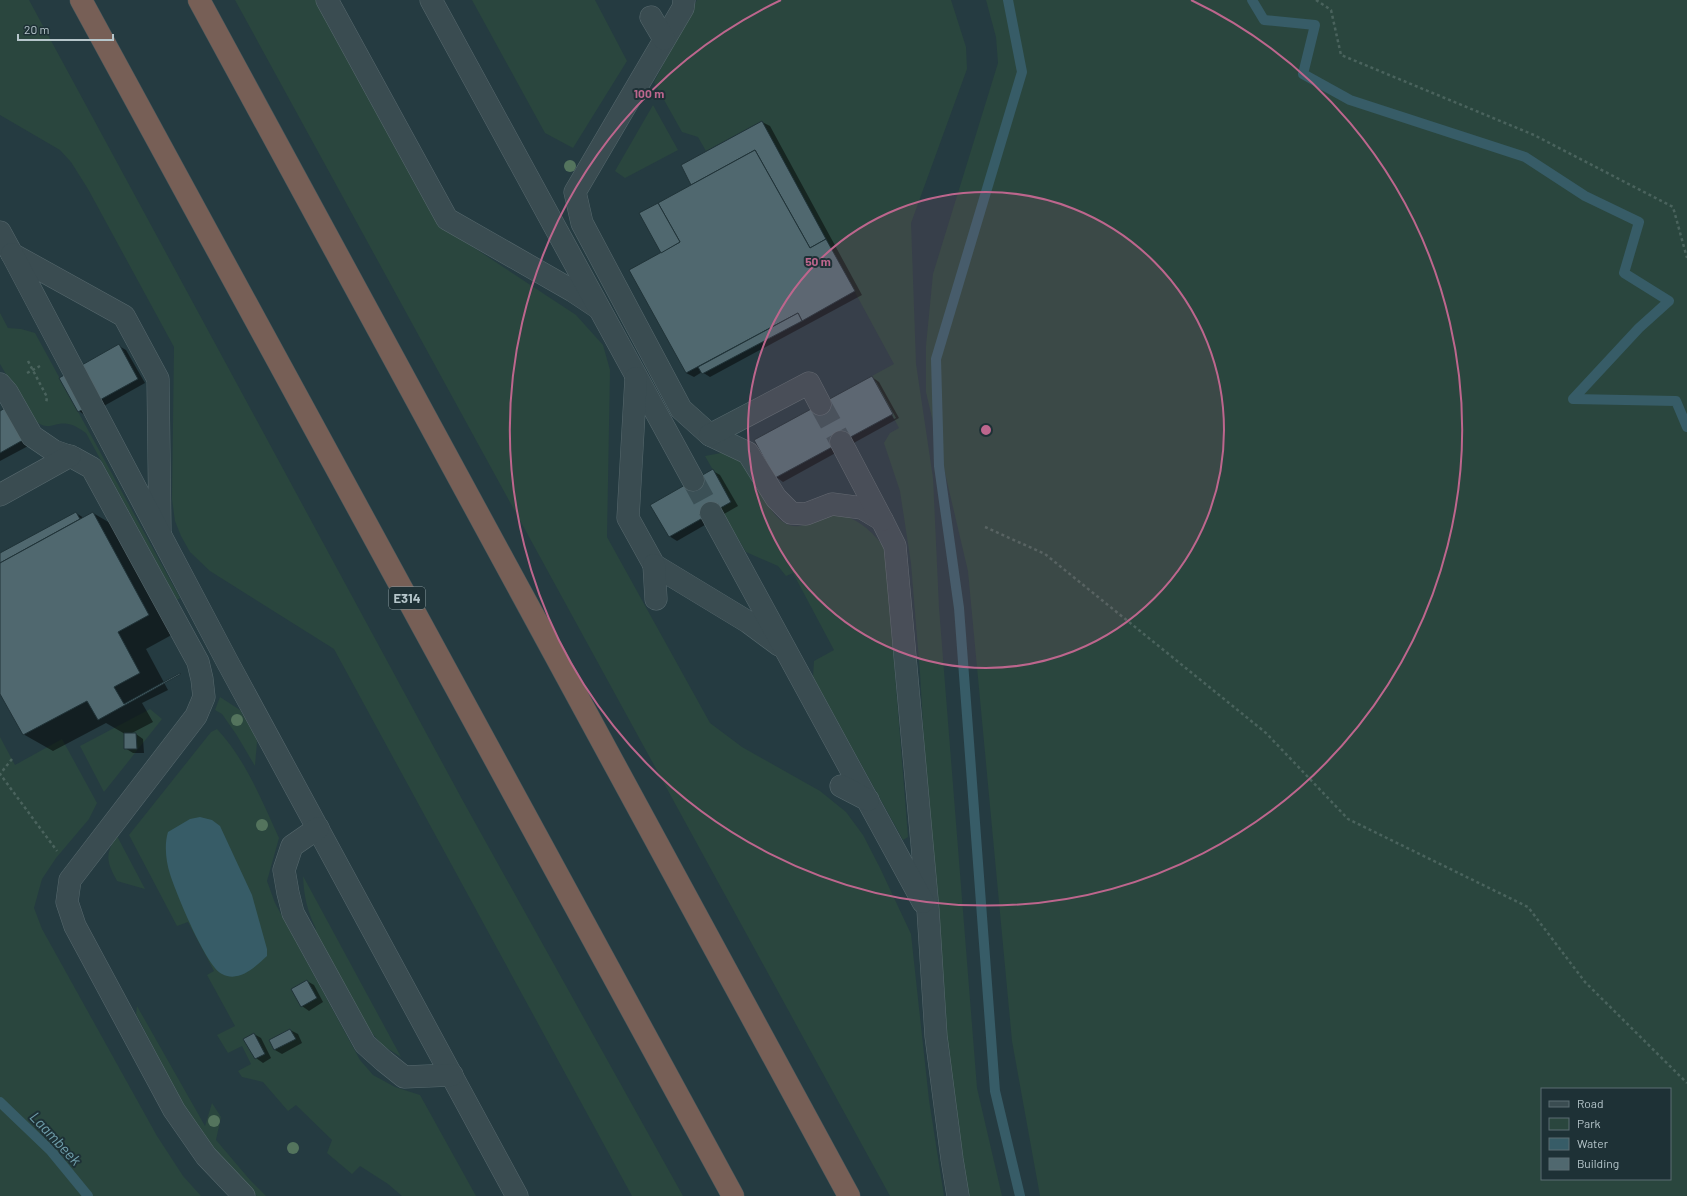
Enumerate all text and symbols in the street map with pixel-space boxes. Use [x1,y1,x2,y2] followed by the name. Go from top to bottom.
[18,16,113,42] scale bar
[24,22,50,36] text: 20 m
[634,86,664,100] text: 100 m
[805,254,831,268] text: 50 m
[979,423,993,437] centre of rings
[389,587,425,609] road number: E314
[1541,1088,1671,1180] legend
[1577,1096,1604,1110] text: Road
[27,1107,86,1169] water label: Laambeek
[1577,1116,1601,1130] text: Park
[1577,1136,1609,1150] text: Water
[1577,1156,1619,1170] text: Building

